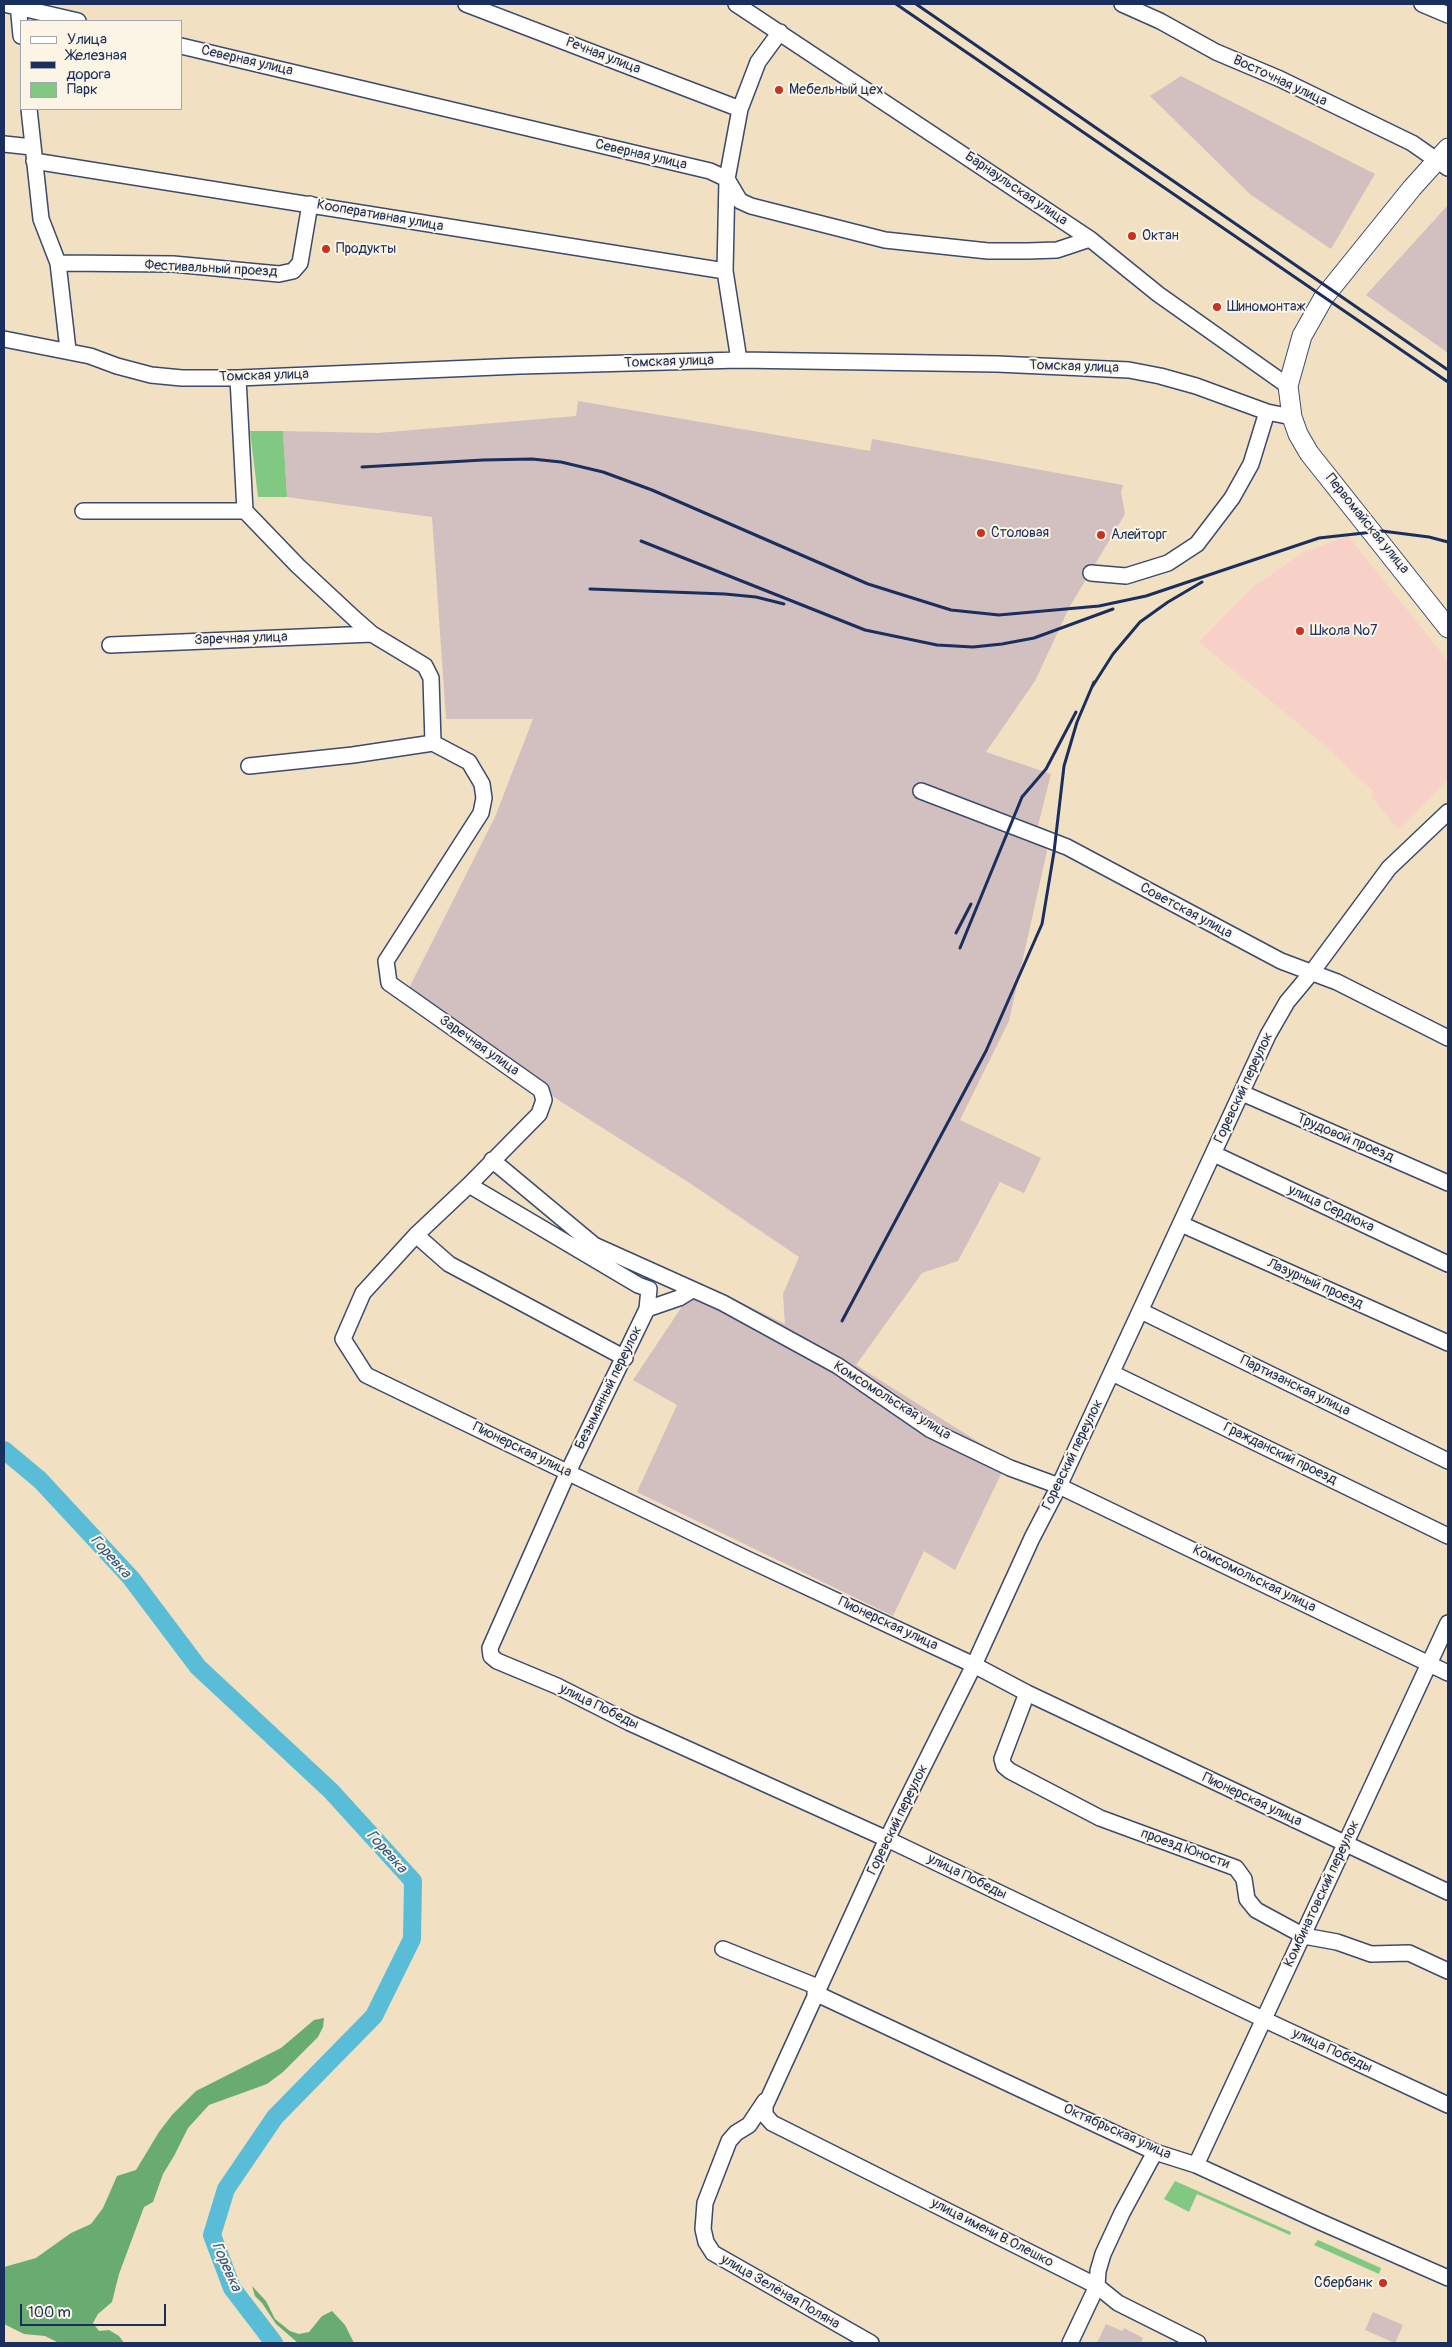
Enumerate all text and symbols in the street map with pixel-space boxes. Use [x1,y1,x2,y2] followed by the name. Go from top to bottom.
[20,20,182,110] legend
[67,30,107,49] text: Улица
[563,34,643,78] street label: Речная улица
[199,42,295,80] street label: Северная улица
[66,46,127,84] text: Железная дорога
[1230,52,1330,110] street label: Восточная улица
[67,80,98,99] text: Парк
[789,82,883,98] place label: Мебельный цех
[773,84,785,96] marker: Мебельный цех
[593,136,689,174] street label: Северная улица
[962,148,1070,230] street label: Барнаульская улица
[315,197,445,235] street label: Кооперативная улица
[1142,228,1179,244] place label: Октан
[1126,230,1138,242] marker: Октан
[336,241,396,257] place label: Продукты
[320,243,332,255] marker: Продукты
[144,257,278,281] street label: Фестивальный проезд
[1227,299,1305,315] place label: Шиномонтаж
[1211,301,1223,313] marker: Шиномонтаж
[624,352,714,372] street label: Томская улица
[1029,357,1119,377] street label: Томская улица
[219,366,309,386] street label: Томская улица
[1321,470,1413,578] street label: Первомайская улица
[991,525,1049,541] place label: Столовая
[975,527,987,539] marker: Столовая
[1111,527,1167,543] place label: Алейторг
[1095,529,1107,541] marker: Алейторг
[1310,623,1377,639] place label: Школа №7
[1294,625,1306,637] marker: Школа №7
[194,629,288,649] street label: Заречная улица
[1137,880,1235,942] street label: Советская улица
[436,1012,522,1080] street label: Заречная улица
[1211,1030,1277,1146] street label: Горевский переулок
[1294,1110,1396,1166] street label: Трудовой проезд
[1285,1182,1377,1236] street label: улица Сердюка
[1264,1255,1366,1313] street label: Лазурный проезд
[572,1324,646,1452] street label: Безымянный переулок
[1237,1352,1353,1420] street label: Партизанская улица
[830,1358,954,1444] street label: Комсомольская улица
[1039,1397,1107,1513] street label: Горевский переулок
[470,1419,574,1481] street label: Пионерская улица
[1220,1419,1340,1489] street label: Гражданский проезд
[86,1532,134,1582] water label: Горевка
[1190,1542,1318,1616] street label: Комсомольская улица
[836,1594,940,1654] street label: Пионерская улица
[557,1681,641,1733] street label: улица Победы
[864,1762,932,1878] street label: Горевский переулок
[1200,1770,1304,1830] street label: Пионерская улица
[1281,1818,1363,1970] street label: Комбинатовский переулок
[1138,1825,1232,1873] street label: проезд Юности
[362,1827,410,1877] water label: Горевка
[925,1851,1009,1903] street label: улица Победы
[1289,2025,1375,2077] street label: улица Победы
[1061,2101,1173,2163] street label: Октябрьская улица
[928,2195,1056,2271] street label: улица имени В.Олешко
[207,2240,245,2294] water label: Горевка
[718,2251,842,2333] street label: улица Зелёная Поляна
[1314,2275,1373,2291] place label: Сбербанк
[1377,2277,1389,2289] marker: Сбербанк
[22,2294,169,2326] scale bar
[28,2303,71,2322] text: 100 m

